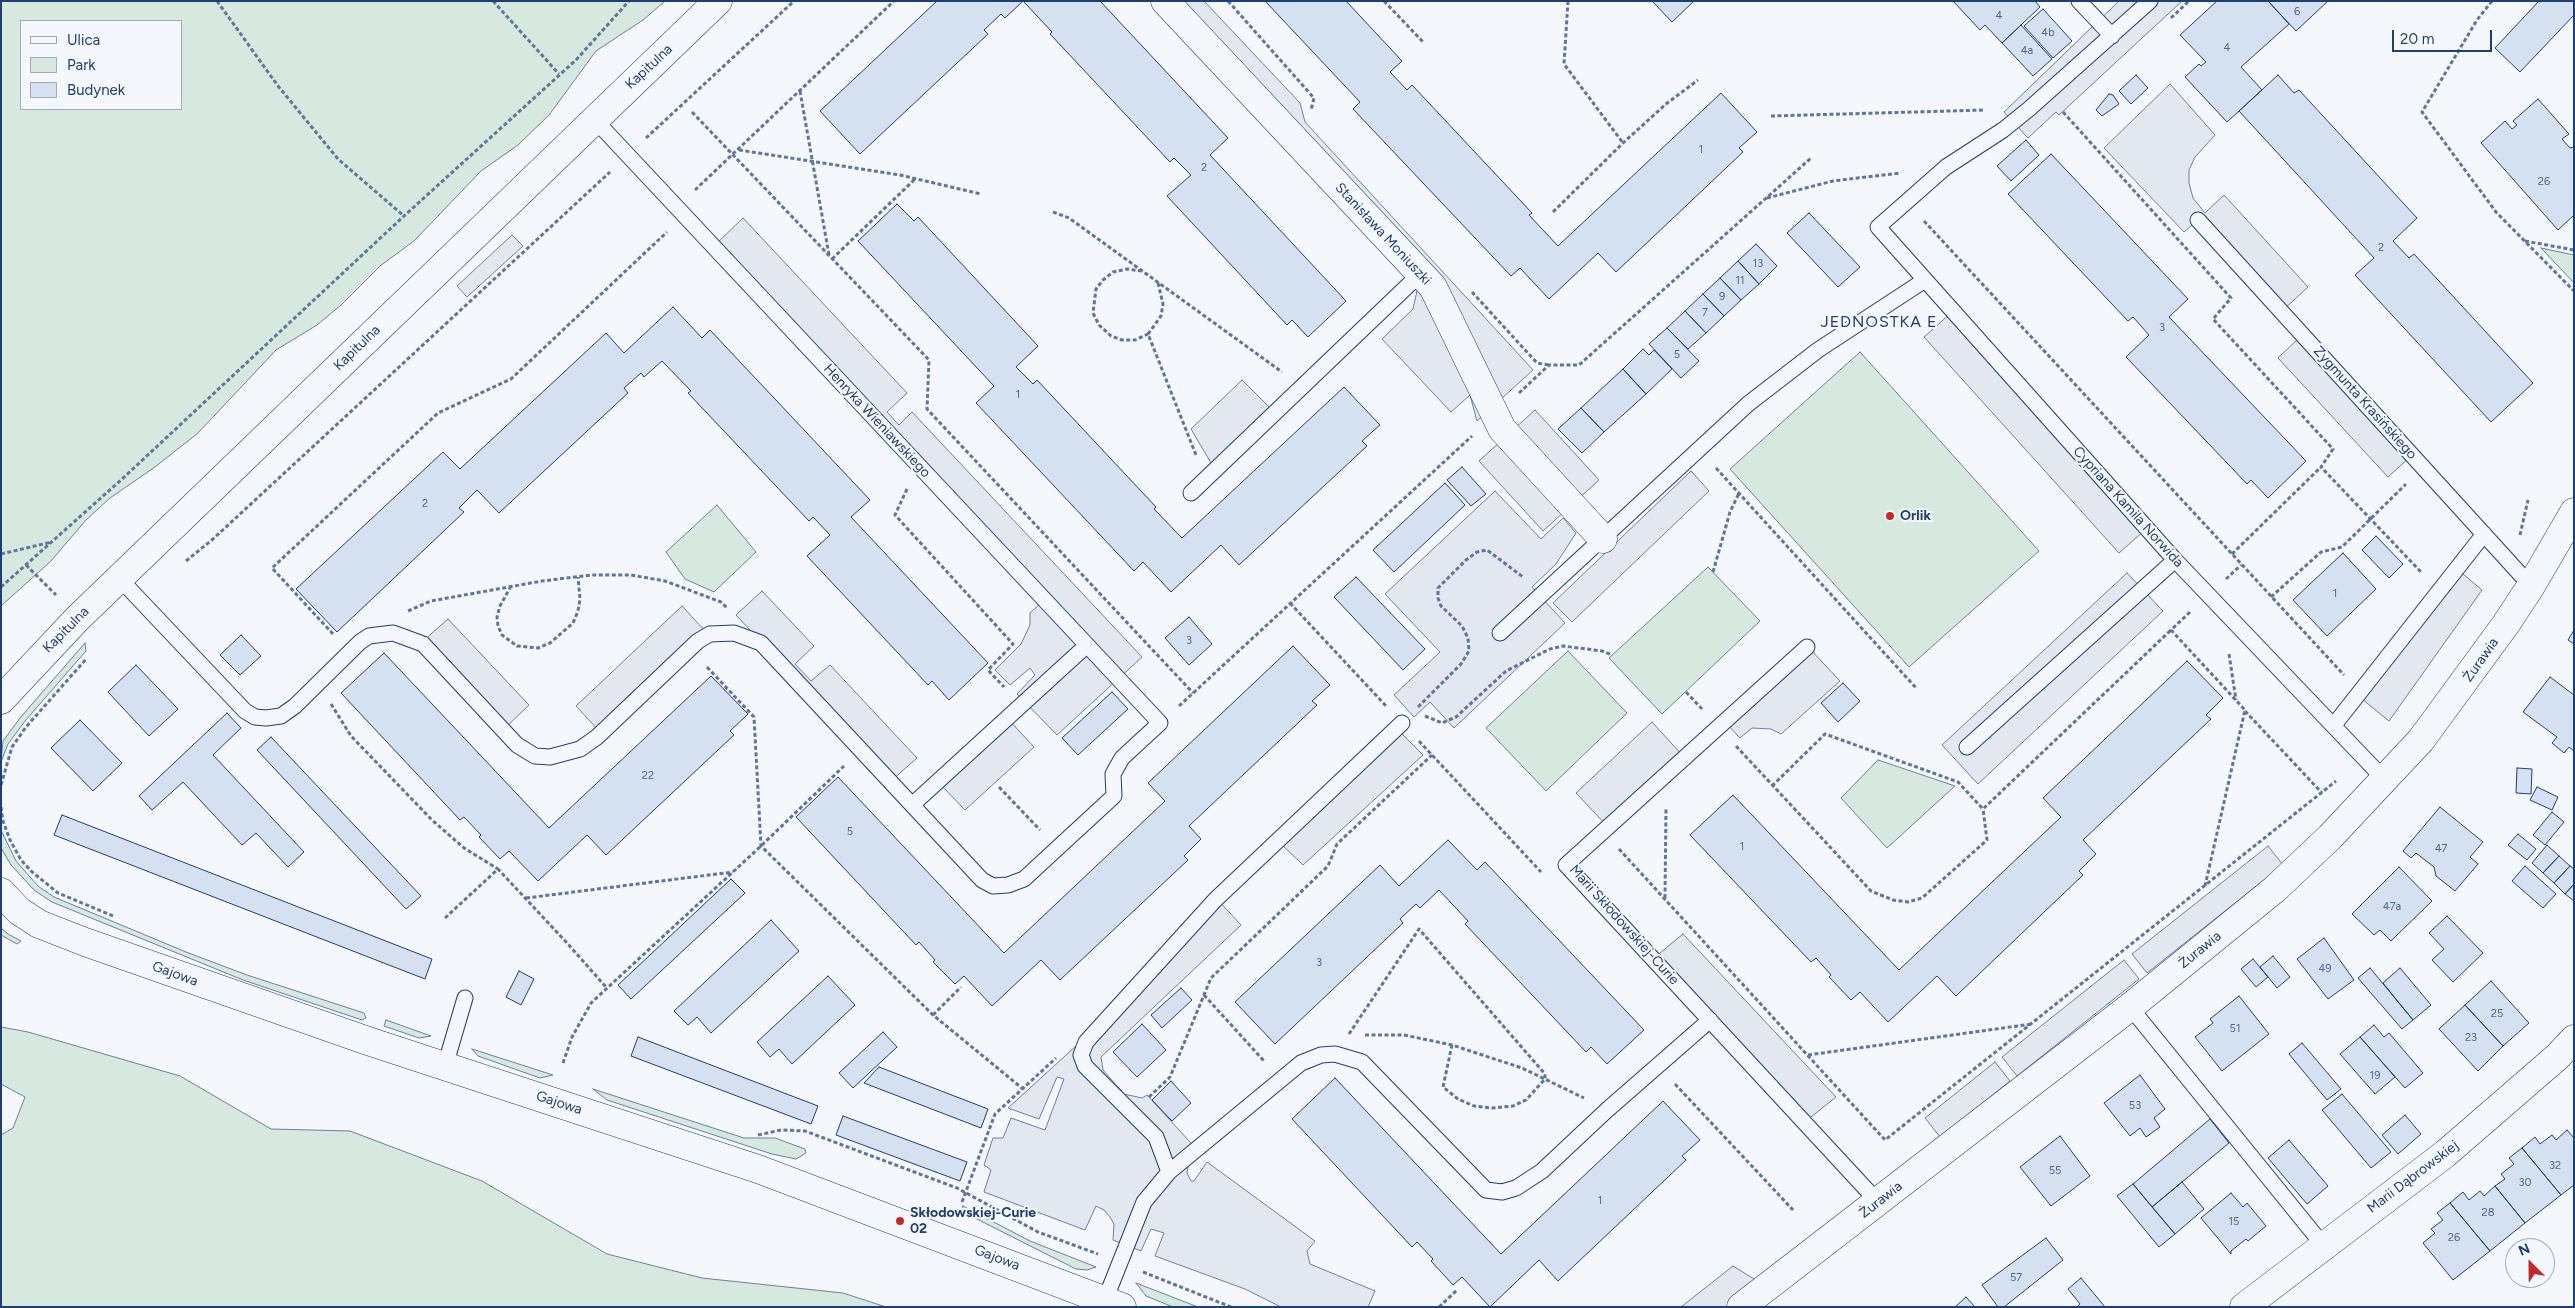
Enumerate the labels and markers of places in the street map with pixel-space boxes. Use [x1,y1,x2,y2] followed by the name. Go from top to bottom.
[1900,508,1931,524] place label: Orlik
[1884,510,1896,522] marker: Orlik
[910,1205,1036,1238] place label: Skłodowskiej-Curie 02
[894,1215,906,1227] marker: Skłodowskiej-Curie 02

